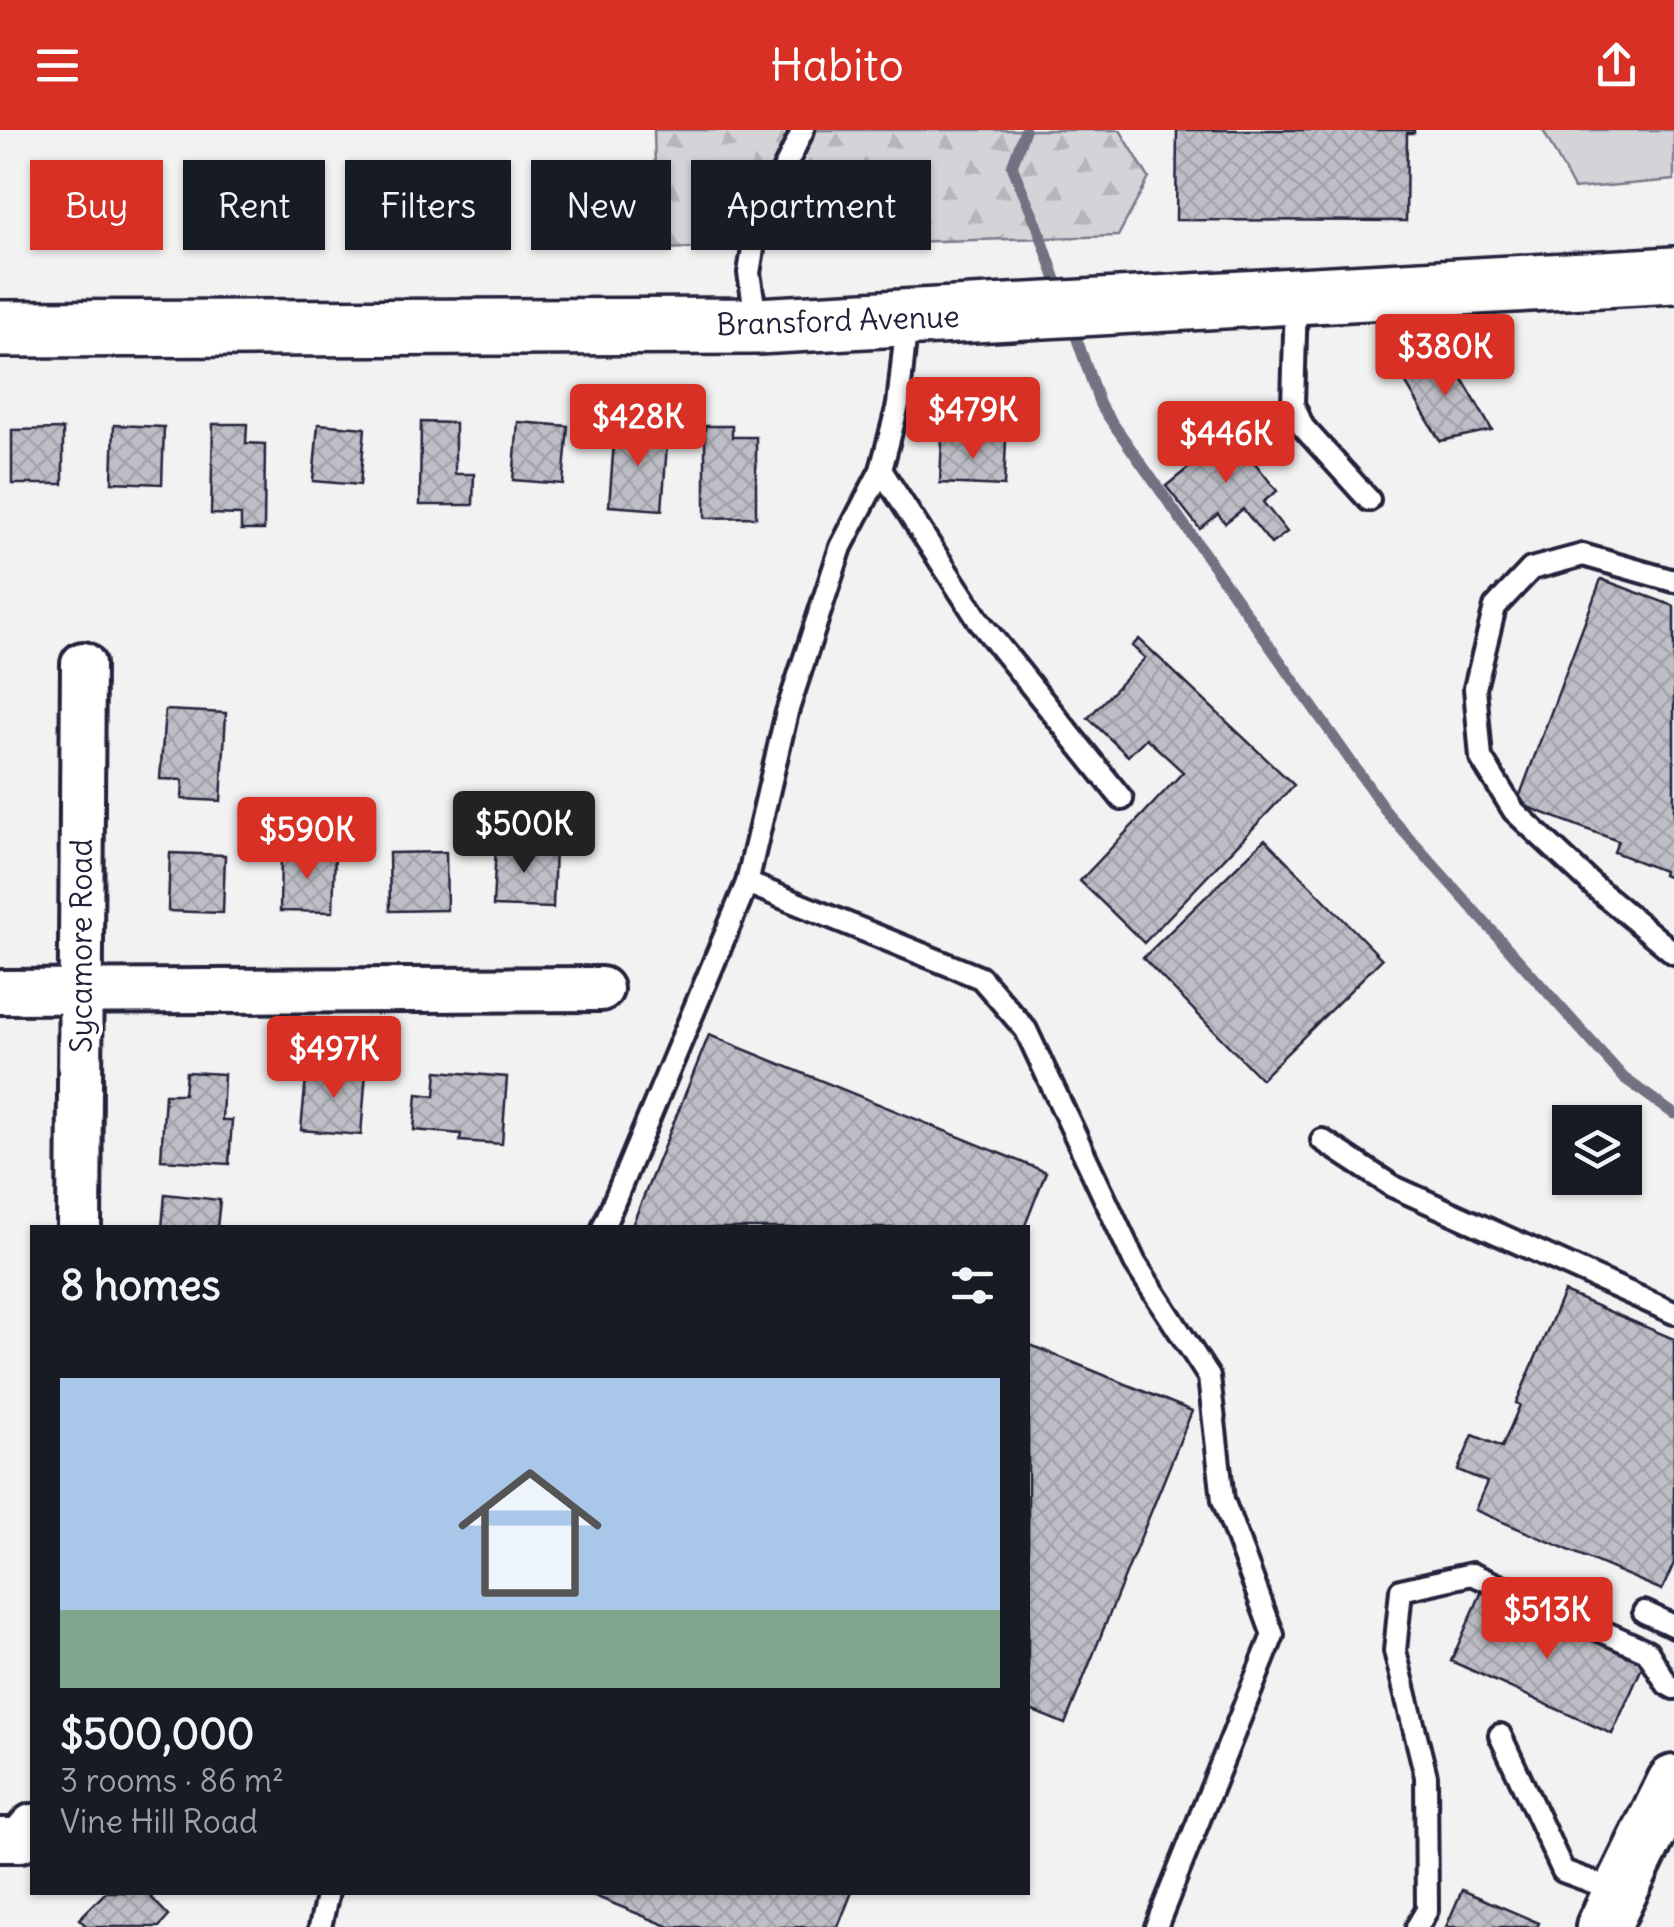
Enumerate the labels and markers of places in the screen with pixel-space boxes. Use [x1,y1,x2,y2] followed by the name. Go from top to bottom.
[1375,314,1515,399] pin: $380K
[903,377,1043,462] pin: $479K
[568,384,708,469] pin: $428K
[1156,401,1296,486] pin: $446K
[454,791,594,876] pin: $500K
[237,797,377,882] pin: $590K
[264,1016,404,1101] pin: $497K
[1477,1577,1617,1662] pin: $513K

